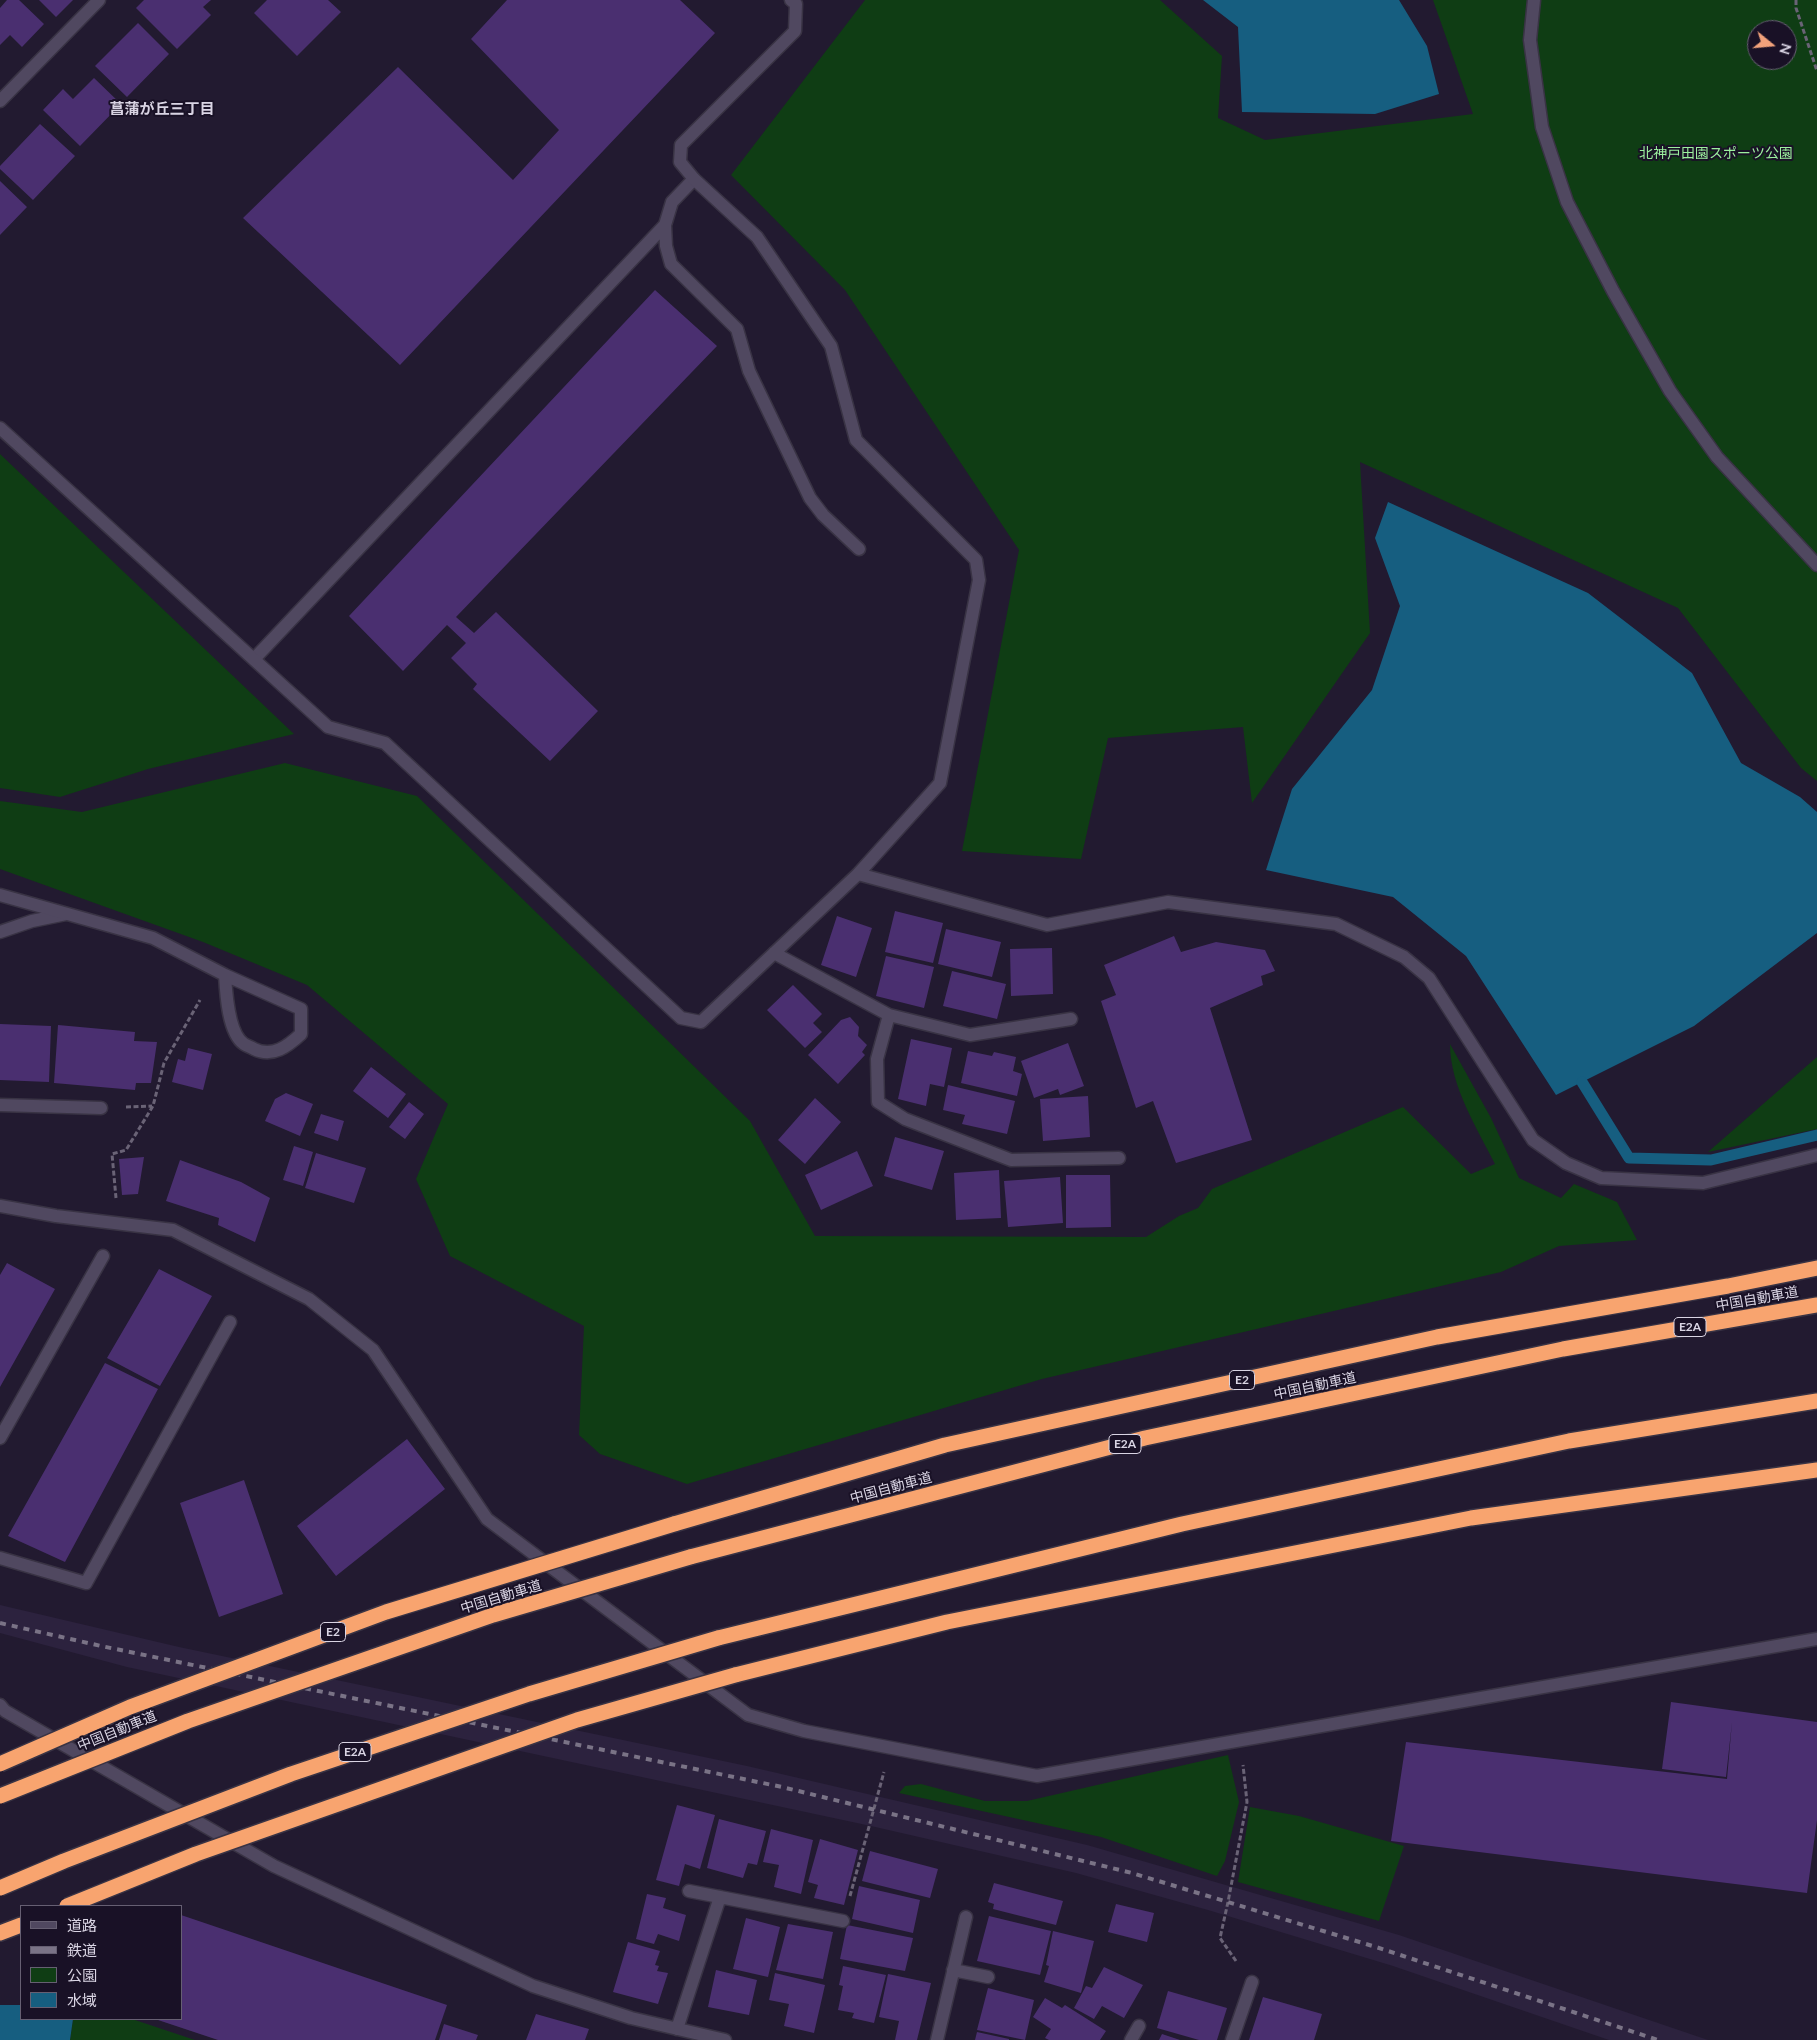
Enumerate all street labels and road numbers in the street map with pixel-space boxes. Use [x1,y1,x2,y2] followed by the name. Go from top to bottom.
[1714,1283,1800,1315] street label: 中国自動車道
[1674,1318,1706,1336] road number: E2A
[1272,1369,1358,1403] street label: 中国自動車道
[1230,1370,1254,1390] road number: E2
[1109,1435,1141,1454] road number: E2A
[848,1469,934,1507] street label: 中国自動車道
[458,1577,544,1617] street label: 中国自動車道
[320,1622,346,1641] road number: E2
[75,1707,159,1755] street label: 中国自動車道
[339,1742,371,1761] road number: E2A

